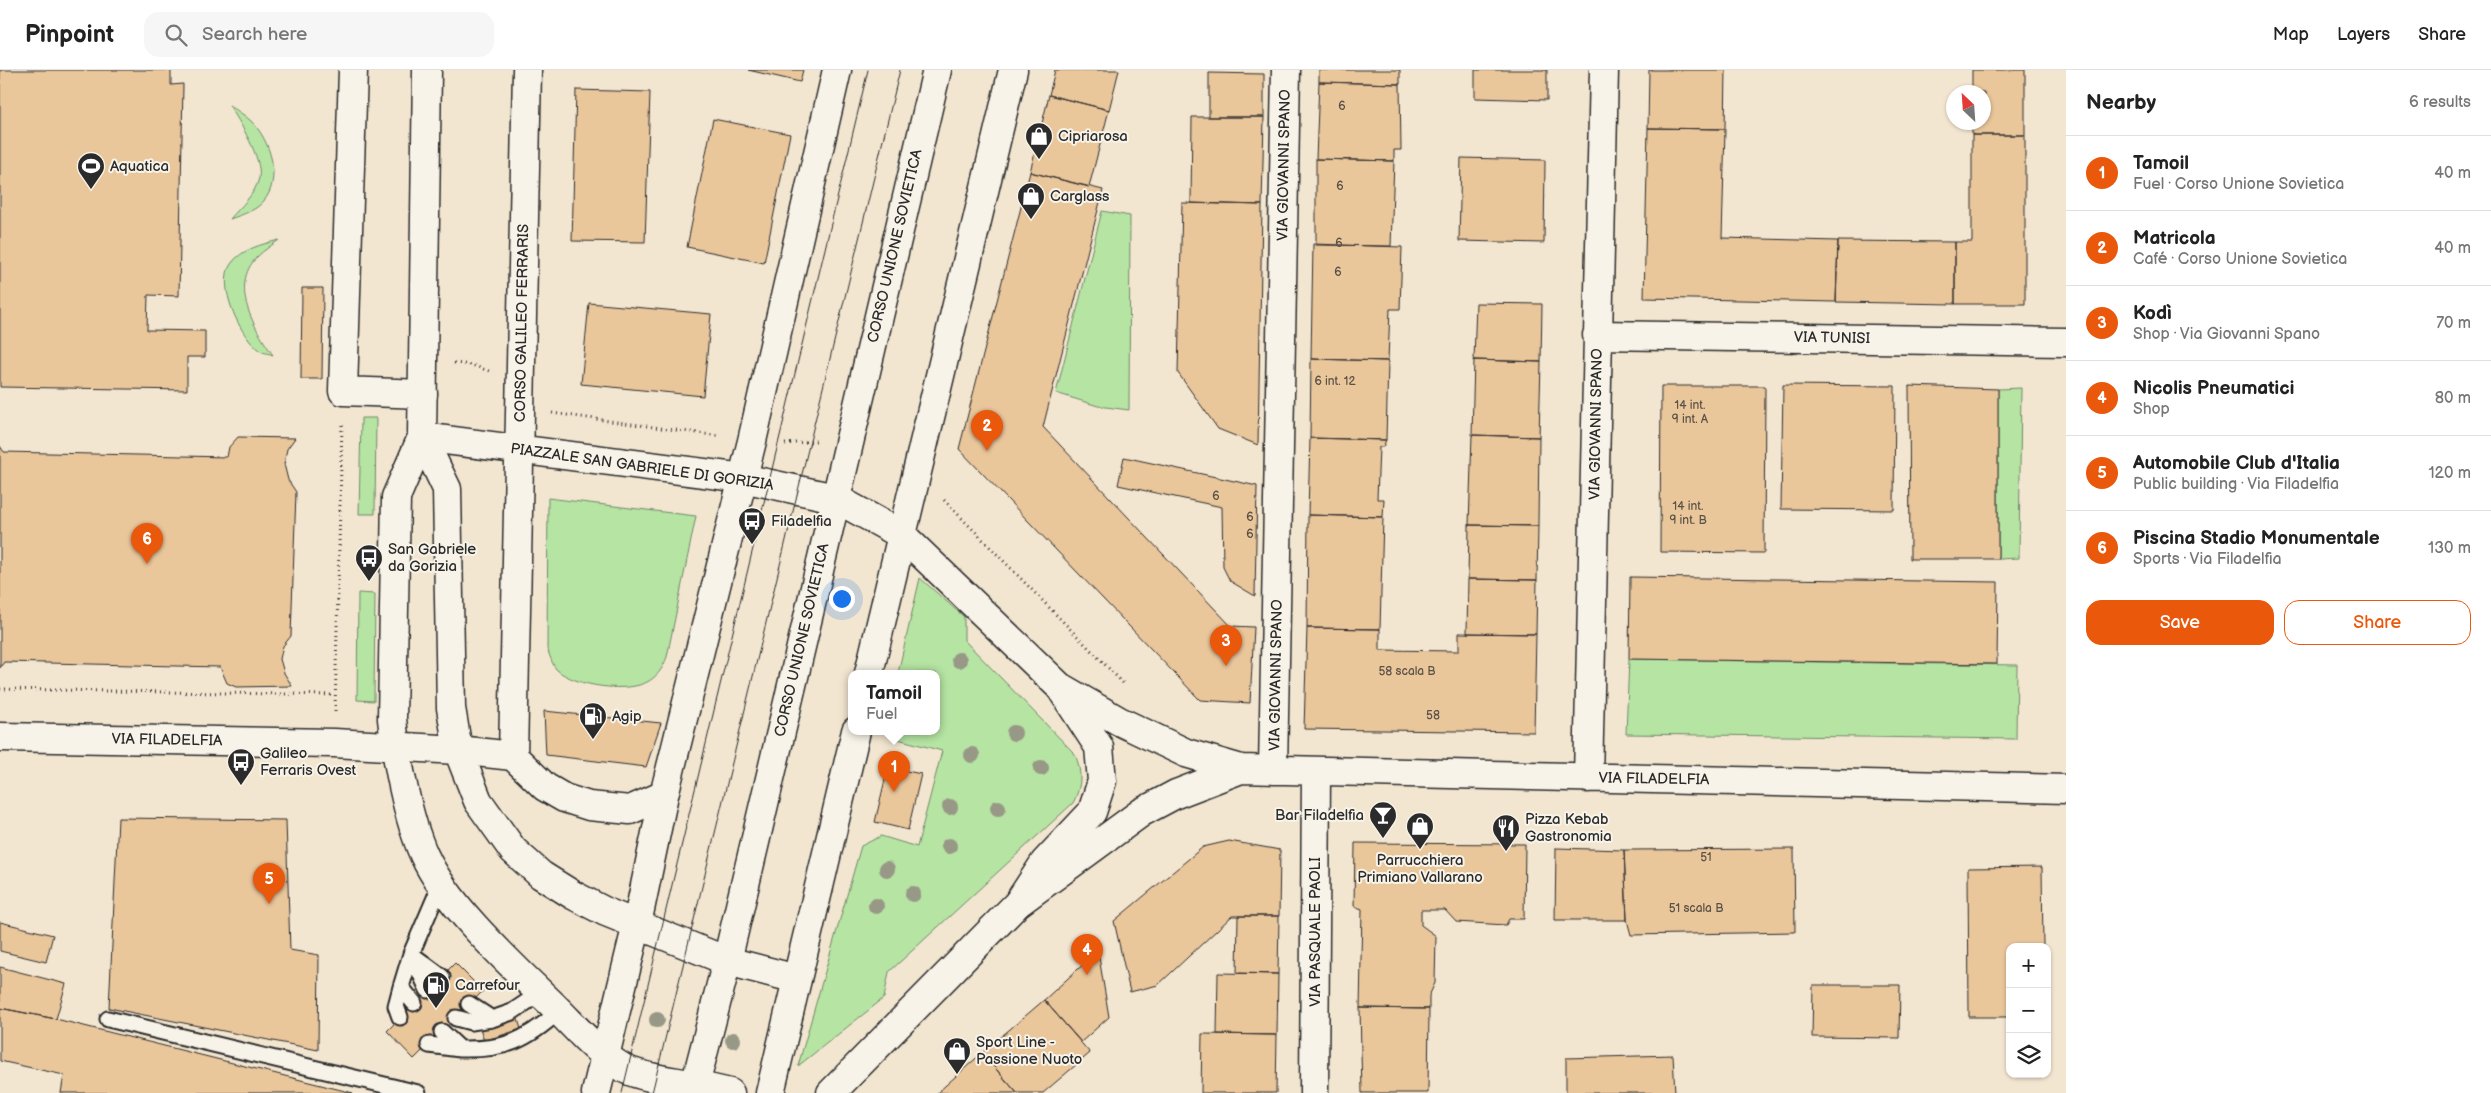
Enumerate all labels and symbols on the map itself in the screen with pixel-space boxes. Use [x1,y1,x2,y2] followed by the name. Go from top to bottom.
[1946,85,1991,130] north arrow
[1273,89,1295,241] street label: VIA GIOVANNI SPANO
[1338,99,1346,114] house number: 6
[1024,121,1054,160] shop icon: Cipriarosa
[1058,127,1128,146] place label: Cipriarosa
[863,147,927,345] street label: CORSO UNIONE SOVIETICA
[76,151,106,190] sports icon: Aquatica
[110,157,169,176] place label: Aquatica
[1336,179,1344,194] house number: 6
[1016,181,1046,220] shop icon: Carglass
[1050,187,1110,206] place label: Carglass
[511,224,533,422] street label: CORSO GALILEO FERRARIS
[1335,236,1343,251] house number: 6
[1334,265,1342,280] house number: 6
[1794,328,1871,348] street label: VIA TUNISI
[1585,348,1607,500] street label: VIA GIOVANNI SPANO
[1314,374,1356,389] house number: 6 int. 12
[1672,398,1709,427] house number: 14 int. 9 int. A
[971,410,1003,451] pin: 2
[509,439,776,495] street label: PIAZZALE SAN GABRIELE DI GORIZIA
[1212,489,1220,504] house number: 6
[1669,499,1707,528] house number: 14 int. 9 int. B
[737,506,767,545] bus stop icon: Filadelfia
[1246,510,1254,525] house number: 6
[771,512,832,531] place label: Filadelfia
[131,523,163,564] pin: 6
[1246,527,1254,542] house number: 6
[388,540,476,576] place label: San Gabriele da Gorizia
[770,541,834,739] street label: CORSO UNIONE SOVIETICA
[354,543,384,582] bus stop icon: San Gabriele da Gorizia
[829,586,855,612] your location
[1265,599,1287,751] street label: VIA GIOVANNI SPANO
[1210,625,1242,666] pin: 3
[1378,664,1436,679] house number: 58 scala B
[578,701,608,740] fuel station icon: Agip
[612,707,642,726] place label: Agip
[1426,708,1440,723] house number: 58
[111,730,223,750] street label: VIA FILADELFIA
[260,744,357,780] place label: Galileo Ferraris Ovest
[226,747,256,786] bus stop icon: Galileo Ferraris Ovest
[878,751,910,792] pin: 1
[1598,769,1710,789] street label: VIA FILADELFIA
[1368,800,1398,839] bar icon: Bar Filadelfia
[1275,806,1364,825] place label: Bar Filadelfia
[1525,810,1612,846] place label: Pizza Kebab Gastronomia
[1405,811,1435,850] shop icon: Parrucchiera Primiano Vallarano
[1491,813,1521,852] restaurant icon: Pizza Kebab Gastronomia
[1700,850,1712,865] house number: 51
[1357,851,1483,887] place label: Parrucchiera Primiano Vallarano
[1306,857,1325,1007] street label: VIA PASQUALE PAOLI
[253,863,285,904] pin: 5
[1669,901,1723,916] house number: 51 scala B
[1071,934,1103,975] pin: 4
[421,970,451,1009] fuel station icon: Carrefour
[455,976,520,995] place label: Carrefour
[976,1033,1082,1069] place label: Sport Line - Passione Nuoto
[942,1036,972,1075] shop icon: Sport Line - Passione Nuoto

